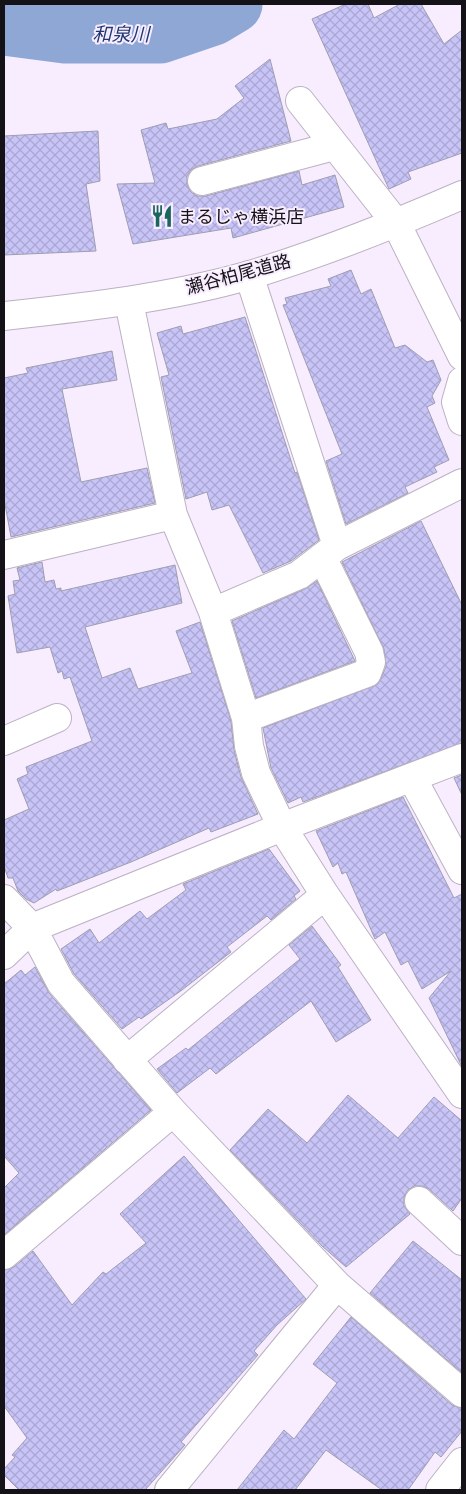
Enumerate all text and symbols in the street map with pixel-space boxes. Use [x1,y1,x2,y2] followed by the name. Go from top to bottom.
[92,22,151,46] water label: 和泉川
[149,203,175,229] restaurant icon: まるじゃ横浜店
[178,205,304,228] place label: まるじゃ横浜店
[183,249,293,299] street label: 瀬谷柏尾道路

